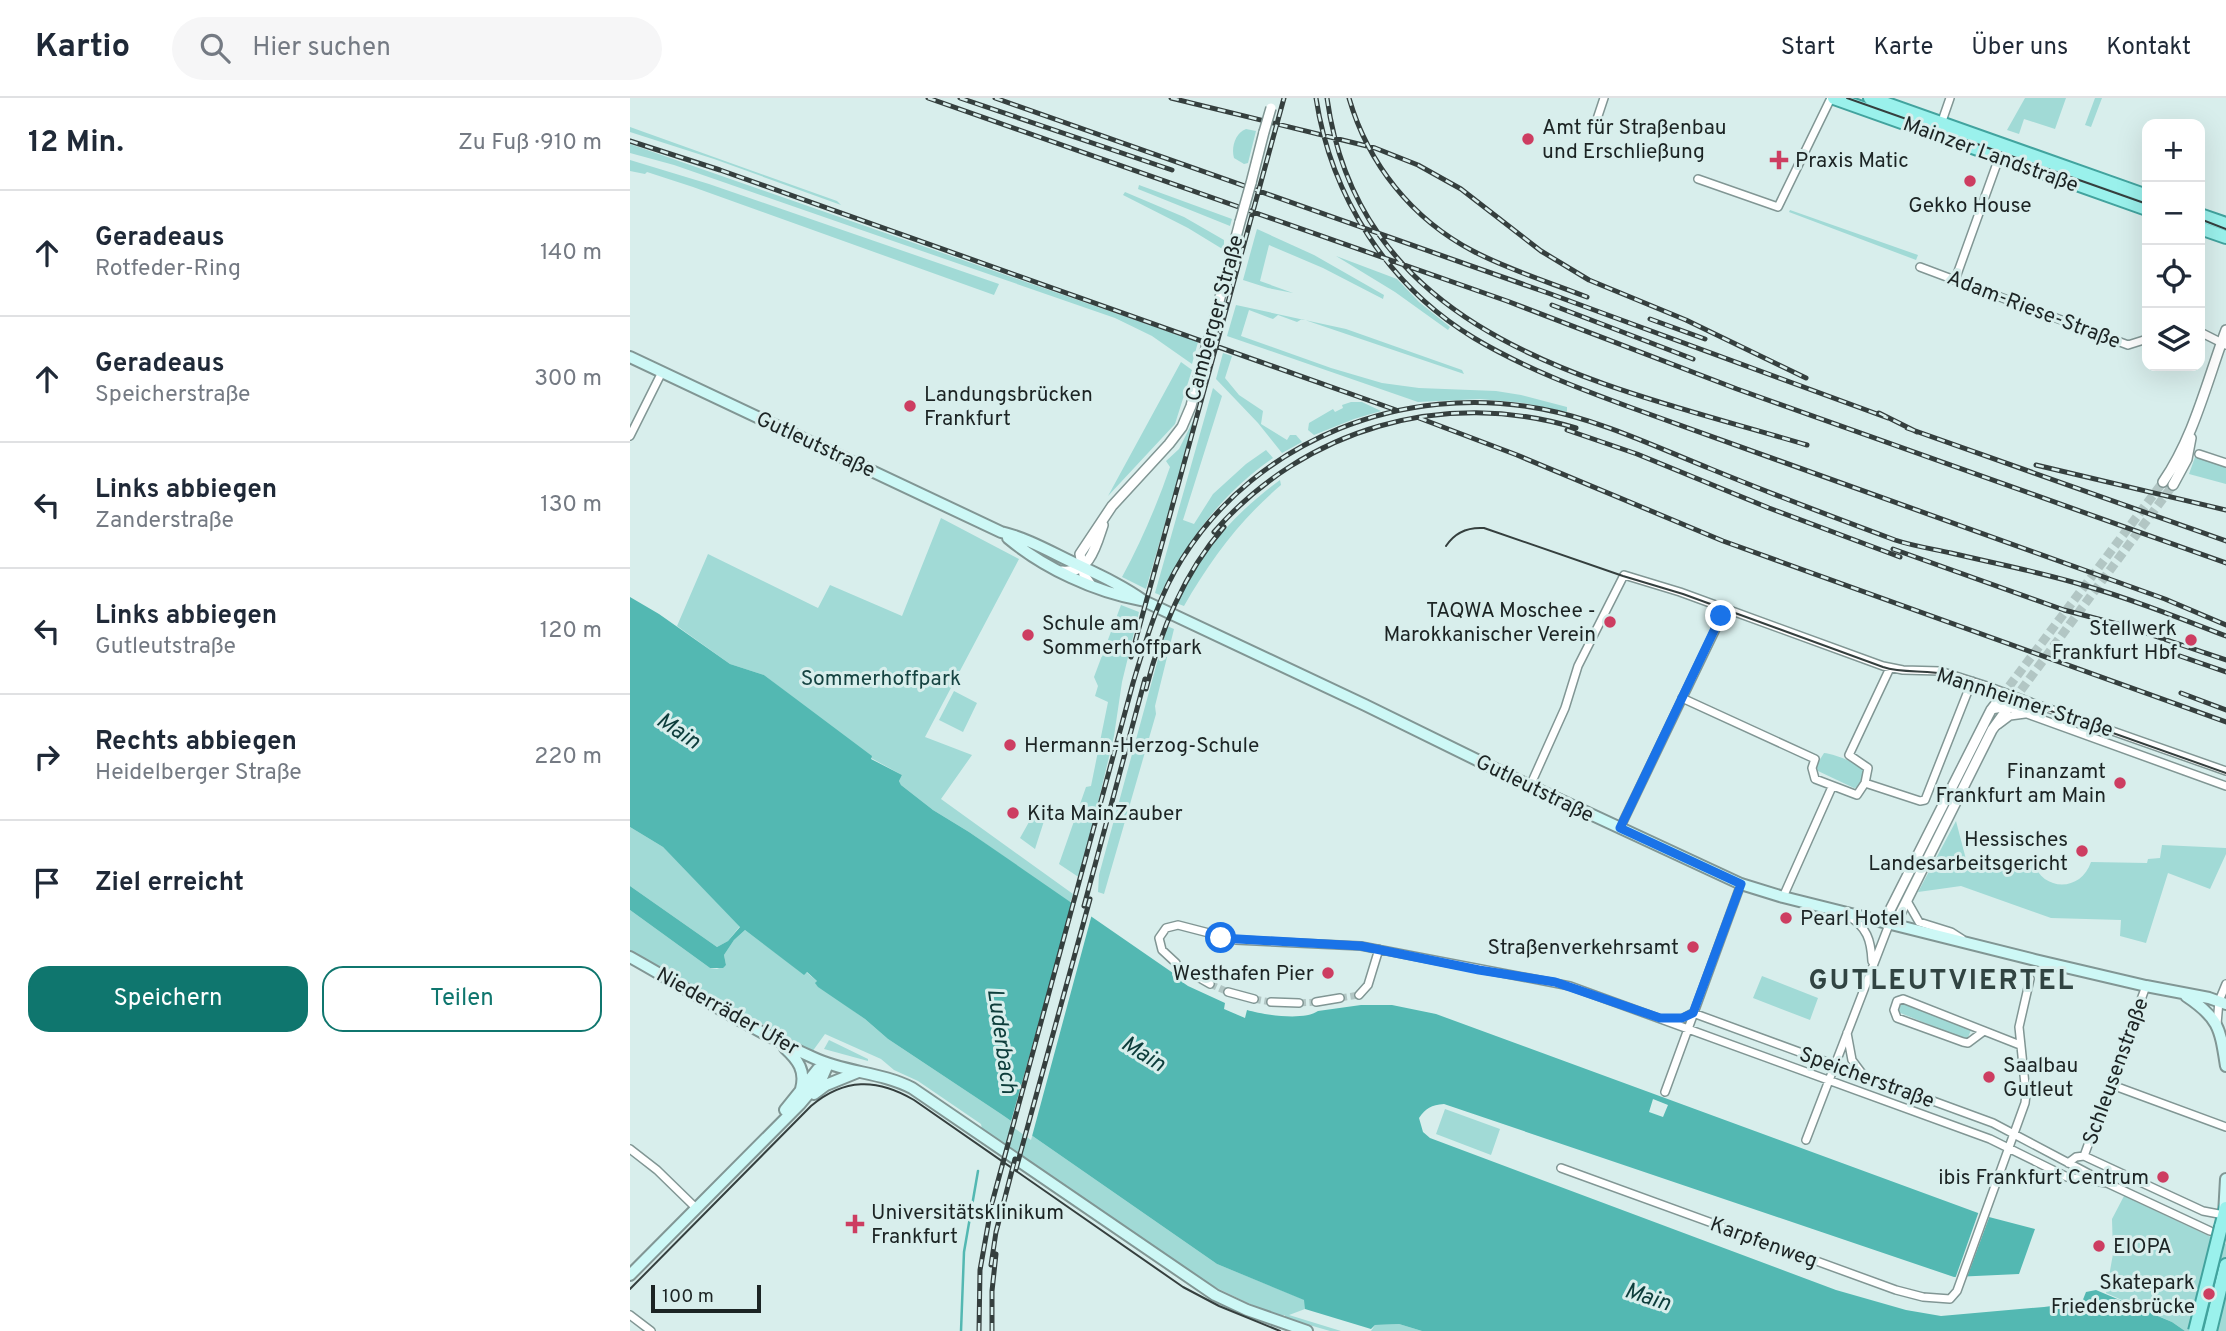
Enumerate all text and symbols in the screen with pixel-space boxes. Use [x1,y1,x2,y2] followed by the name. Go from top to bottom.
[172,17,662,80] search box
[35,27,130,69] text: Kartio
[196,29,234,67] icon: search
[252,32,391,65] text: Hier suchen
[1781,33,1835,63] text: Start
[1873,33,1933,63] text: Karte
[1971,33,2068,63] text: Über uns
[2106,33,2191,63] text: Kontakt
[1899,111,2082,200] street label: Mainzer Landstraße
[1542,115,1727,166] place label: Amt für Straßenbau und Erschließung
[2142,119,2205,371] map controls
[2142,119,2205,182] button: +
[28,125,124,162] text: 12 Min.
[458,129,602,158] text: Zu Fuß · 910 m
[1520,131,1536,147] marker: Amt für Straßenbau und Erschließung
[1795,148,1909,175] place label: Praxis Matic
[1769,150,1789,170] marker: Praxis Matic
[1962,173,1978,189] marker: Gekko House
[2142,182,2205,245] button: −
[1908,193,2032,220] place label: Gekko House
[95,222,224,255] text: Geradeaus
[1180,232,1251,405] street label: Camberger Straße
[28,234,66,272] icon: ahead
[540,239,602,268] text: 140 m
[2142,245,2205,308] button: locate
[95,255,241,284] text: Rotfeder-Ring
[1943,265,2124,356] street label: Adam-Riese-Straße
[2142,308,2205,371] button: layers
[95,348,224,381] text: Geradeaus
[28,360,66,398] icon: ahead
[534,365,602,394] text: 300 m
[95,381,250,410] text: Speicherstraße
[924,382,1093,433] place label: Landungsbrücken Frankfurt
[902,398,918,414] marker: Landungsbrücken Frankfurt
[751,406,879,485] street label: Gutleutstraße
[95,474,277,507] text: Links abbiegen
[28,486,66,524] icon: left
[540,491,602,520] text: 130 m
[95,507,234,536] text: Zanderstraße
[1383,598,1596,649] place label: TAQWA Moschee - Marokkanischer Verein
[95,600,277,633] text: Links abbiegen
[1705,600,1736,631] route end
[1042,611,1202,662] place label: Schule am Sommerhoffpark
[28,612,66,650] icon: left
[1602,614,1618,630] marker: TAQWA Moschee - Marokkanischer Verein
[2052,616,2177,667] place label: Stellwerk Frankfurt Hbf
[540,617,602,646] text: 120 m
[1020,627,1036,643] marker: Schule am Sommerhoffpark
[2183,632,2199,648] marker: Stellwerk Frankfurt Hbf
[95,633,236,662] text: Gutleutstraße
[1933,662,2116,745] street label: Mannheimer Straße
[801,666,961,693] park label: Sommerhoffpark
[650,707,706,758] water label: Main
[95,726,297,759] text: Rechts abbiegen
[1024,733,1259,760] place label: Hermann-Herzog-Schule
[1002,737,1018,753] marker: Hermann-Herzog-Schule
[28,738,66,776] icon: right
[534,743,602,772] text: 220 m
[1471,749,1598,830] street label: Gutleutstraße
[95,759,302,788] text: Heidelberger Straße
[1936,759,2106,810] place label: Finanzamt Frankfurt am Main
[2112,775,2128,791] marker: Finanzamt Frankfurt am Main
[1027,801,1183,828] place label: Kita MainZauber
[1005,805,1021,821] marker: Kita MainZauber
[1868,827,2068,878] place label: Hessisches Landesarbeitsgericht
[2074,843,2090,859] marker: Hessisches Landesarbeitsgericht
[28,864,66,902] icon: arrive
[95,867,244,900] text: Ziel erreicht
[1800,906,1905,933] place label: Pearl Hotel
[1778,910,1794,926] marker: Pearl Hotel
[1205,922,1236,953] route start
[1487,935,1679,962] place label: Straßenverkehrsamt
[1685,939,1701,955] marker: Straßenverkehrsamt
[1173,961,1314,988] place label: Westhafen Pier
[651,962,803,1063] street label: Niederräder Ufer
[1809,964,2075,1000] district label: GUTLEUTVIERTEL
[1320,965,1336,981] marker: Westhafen Pier
[28,966,308,1032] button: Speichern
[322,966,602,1032] button: Teilen
[979,987,1022,1096] water label: Luderbach
[2077,994,2156,1149] street label: Schleusenstraße
[1115,1030,1171,1080] water label: Main
[1795,1041,1938,1115] street label: Speicherstraße
[2003,1053,2078,1104] place label: Saalbau Gutleut
[1981,1069,1997,1085] marker: Saalbau Gutleut
[1938,1165,2149,1192] place label: ibis Frankfurt Centrum
[2155,1169,2171,1185] marker: ibis Frankfurt Centrum
[871,1200,1064,1251] place label: Universitätsklinikum Frankfurt
[1706,1211,1821,1275] street label: Karpfenweg
[845,1214,865,1234] marker: Universitätsklinikum Frankfurt
[2113,1234,2172,1261] place label: EIOPA
[2091,1238,2107,1254] marker: EIOPA
[2051,1270,2195,1321] place label: Skatepark Friedensbrücke
[1620,1277,1675,1320] water label: Main
[651,1282,761,1314] scale bar
[662,1285,714,1309] text: 100 m
[2201,1286,2217,1302] marker: Skatepark Friedensbrücke

